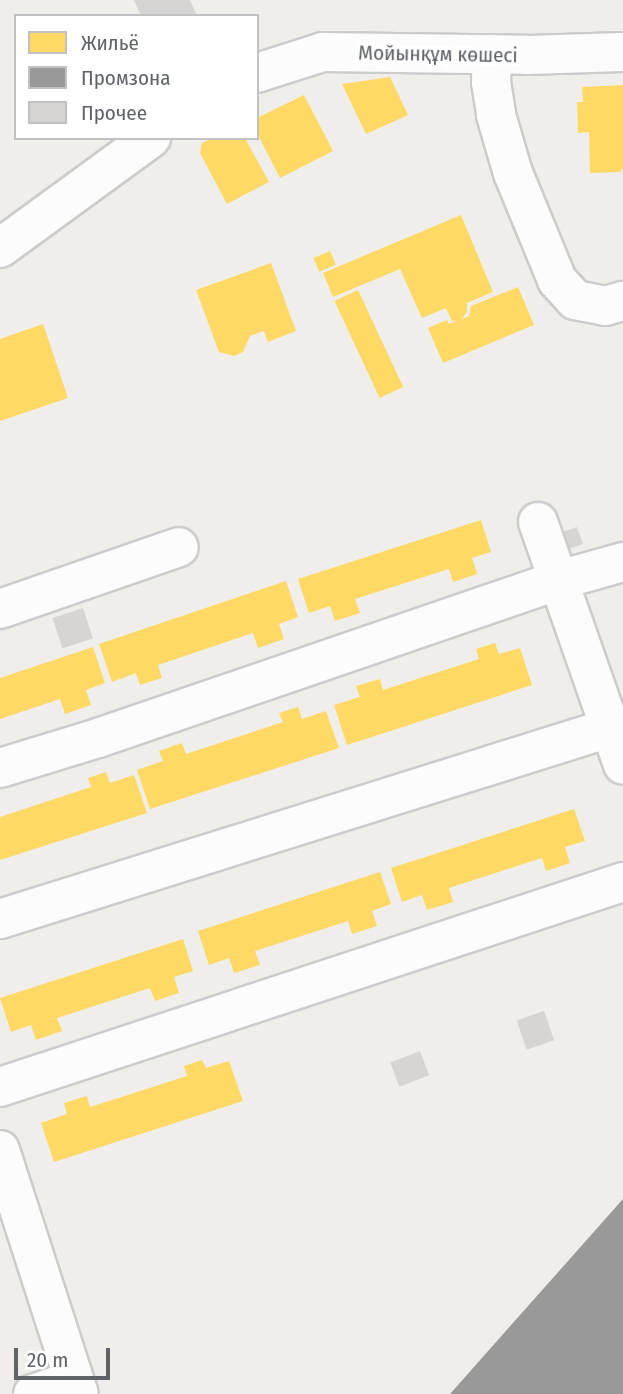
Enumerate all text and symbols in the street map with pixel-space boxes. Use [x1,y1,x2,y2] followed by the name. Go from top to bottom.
[14,14,259,140] legend
[81,30,139,56] text: Жильё
[358,40,518,68] street label: Мойынқұм көшесі
[81,65,170,91] text: Промзона
[81,100,147,126] text: Прочее
[18,1334,114,1378] scale bar
[27,1347,68,1373] text: 20 m

